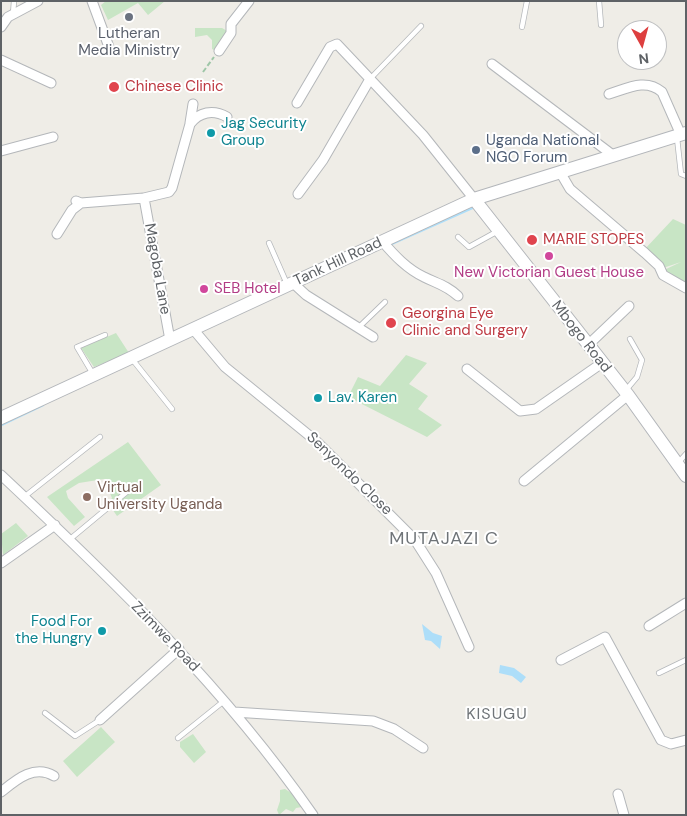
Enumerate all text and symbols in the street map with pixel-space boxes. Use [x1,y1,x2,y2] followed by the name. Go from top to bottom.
[123,11,135,23] marker: Lutheran Media Ministry
[617,20,667,70] north arrow
[78,25,180,60] place label: Lutheran Media Ministry
[638,49,650,68] text: N
[125,78,224,96] place label: Chinese Clinic
[107,80,121,94] marker: Chinese Clinic
[221,115,307,150] place label: Jag Security Group
[205,127,217,139] marker: Jag Security Group
[486,132,599,167] place label: Uganda National NGO Forum
[470,144,482,156] marker: Uganda National NGO Forum
[140,222,174,316] street label: Magoba Lane
[543,231,644,249] place label: MARIE STOPES
[525,233,539,247] marker: MARIE STOPES
[291,234,385,290] street label: Tank Hill Road
[543,250,555,262] marker: New Victorian Guest House
[454,264,644,282] place label: New Victorian Guest House
[214,280,281,298] place label: SEB Hotel
[198,283,210,295] marker: SEB Hotel
[547,297,615,377] street label: Mbogo Road
[402,305,528,340] place label: Georgina Eye Clinic and Surgery
[384,316,398,330] marker: Georgina Eye Clinic and Surgery
[328,389,397,407] place label: Lav. Karen
[312,392,324,404] marker: Lav. Karen
[302,429,396,519] street label: Senyondo Close
[97,479,223,514] place label: Virtual University Uganda
[81,491,93,503] marker: Virtual University Uganda
[388,528,500,550] district label: MUTAJAZI C
[127,598,203,676] street label: Zzimwe Road
[15,613,92,648] place label: Food For the Hungry
[96,625,108,637] marker: Food For the Hungry
[466,705,528,725] district label: KISUGU

